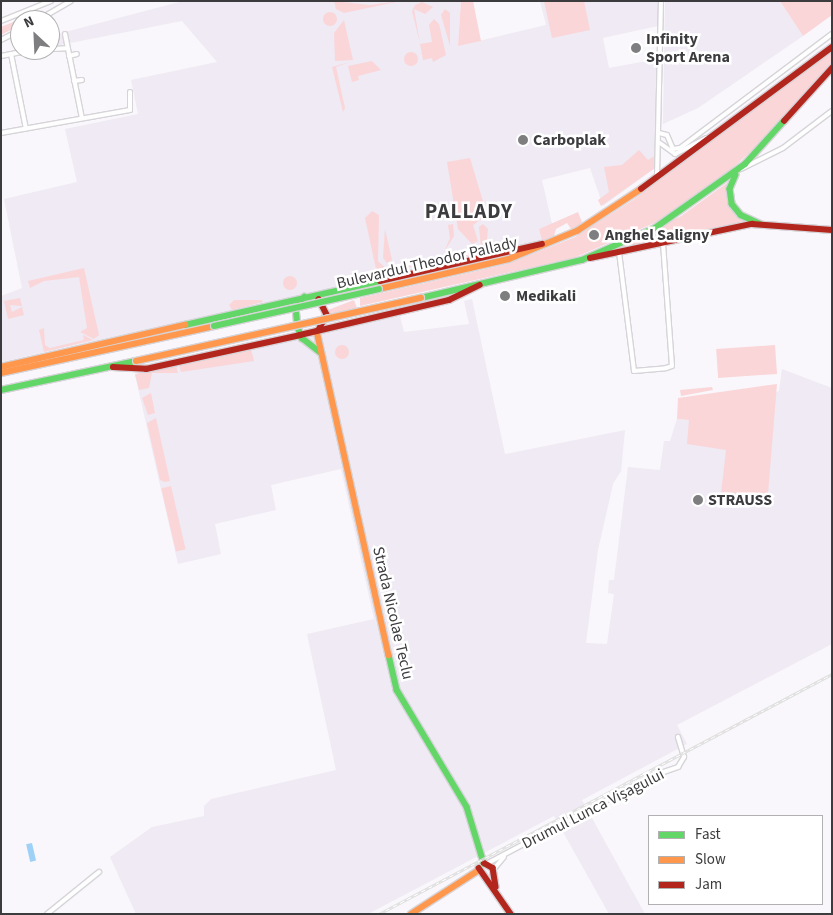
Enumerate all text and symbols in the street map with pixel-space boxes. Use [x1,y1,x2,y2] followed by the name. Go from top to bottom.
[10,10,60,60] north arrow
[21,11,38,33] text: N
[646,29,730,67] place label: Infinity Sport Arena
[630,42,642,54] marker: Infinity Sport Arena
[533,130,606,150] place label: Carboplak
[517,134,529,146] marker: Carboplak
[424,198,514,224] district label: PALLADY
[605,225,709,245] place label: Anghel Saligny
[587,228,601,242] marker: Anghel Saligny
[335,233,519,293] street label: Bulevardul Theodor Pallady
[516,286,576,306] place label: Medikali
[498,289,512,303] marker: Medikali
[708,490,772,510] place label: STRAUSS
[692,494,704,506] marker: STRAUSS
[368,545,418,681] street label: Strada Nicolae Teclu
[519,765,667,853] street label: Drumul Lunca Vișagului
[648,815,823,905] legend
[695,824,721,845] text: Fast
[695,849,726,870] text: Slow
[695,874,722,895] text: Jam

